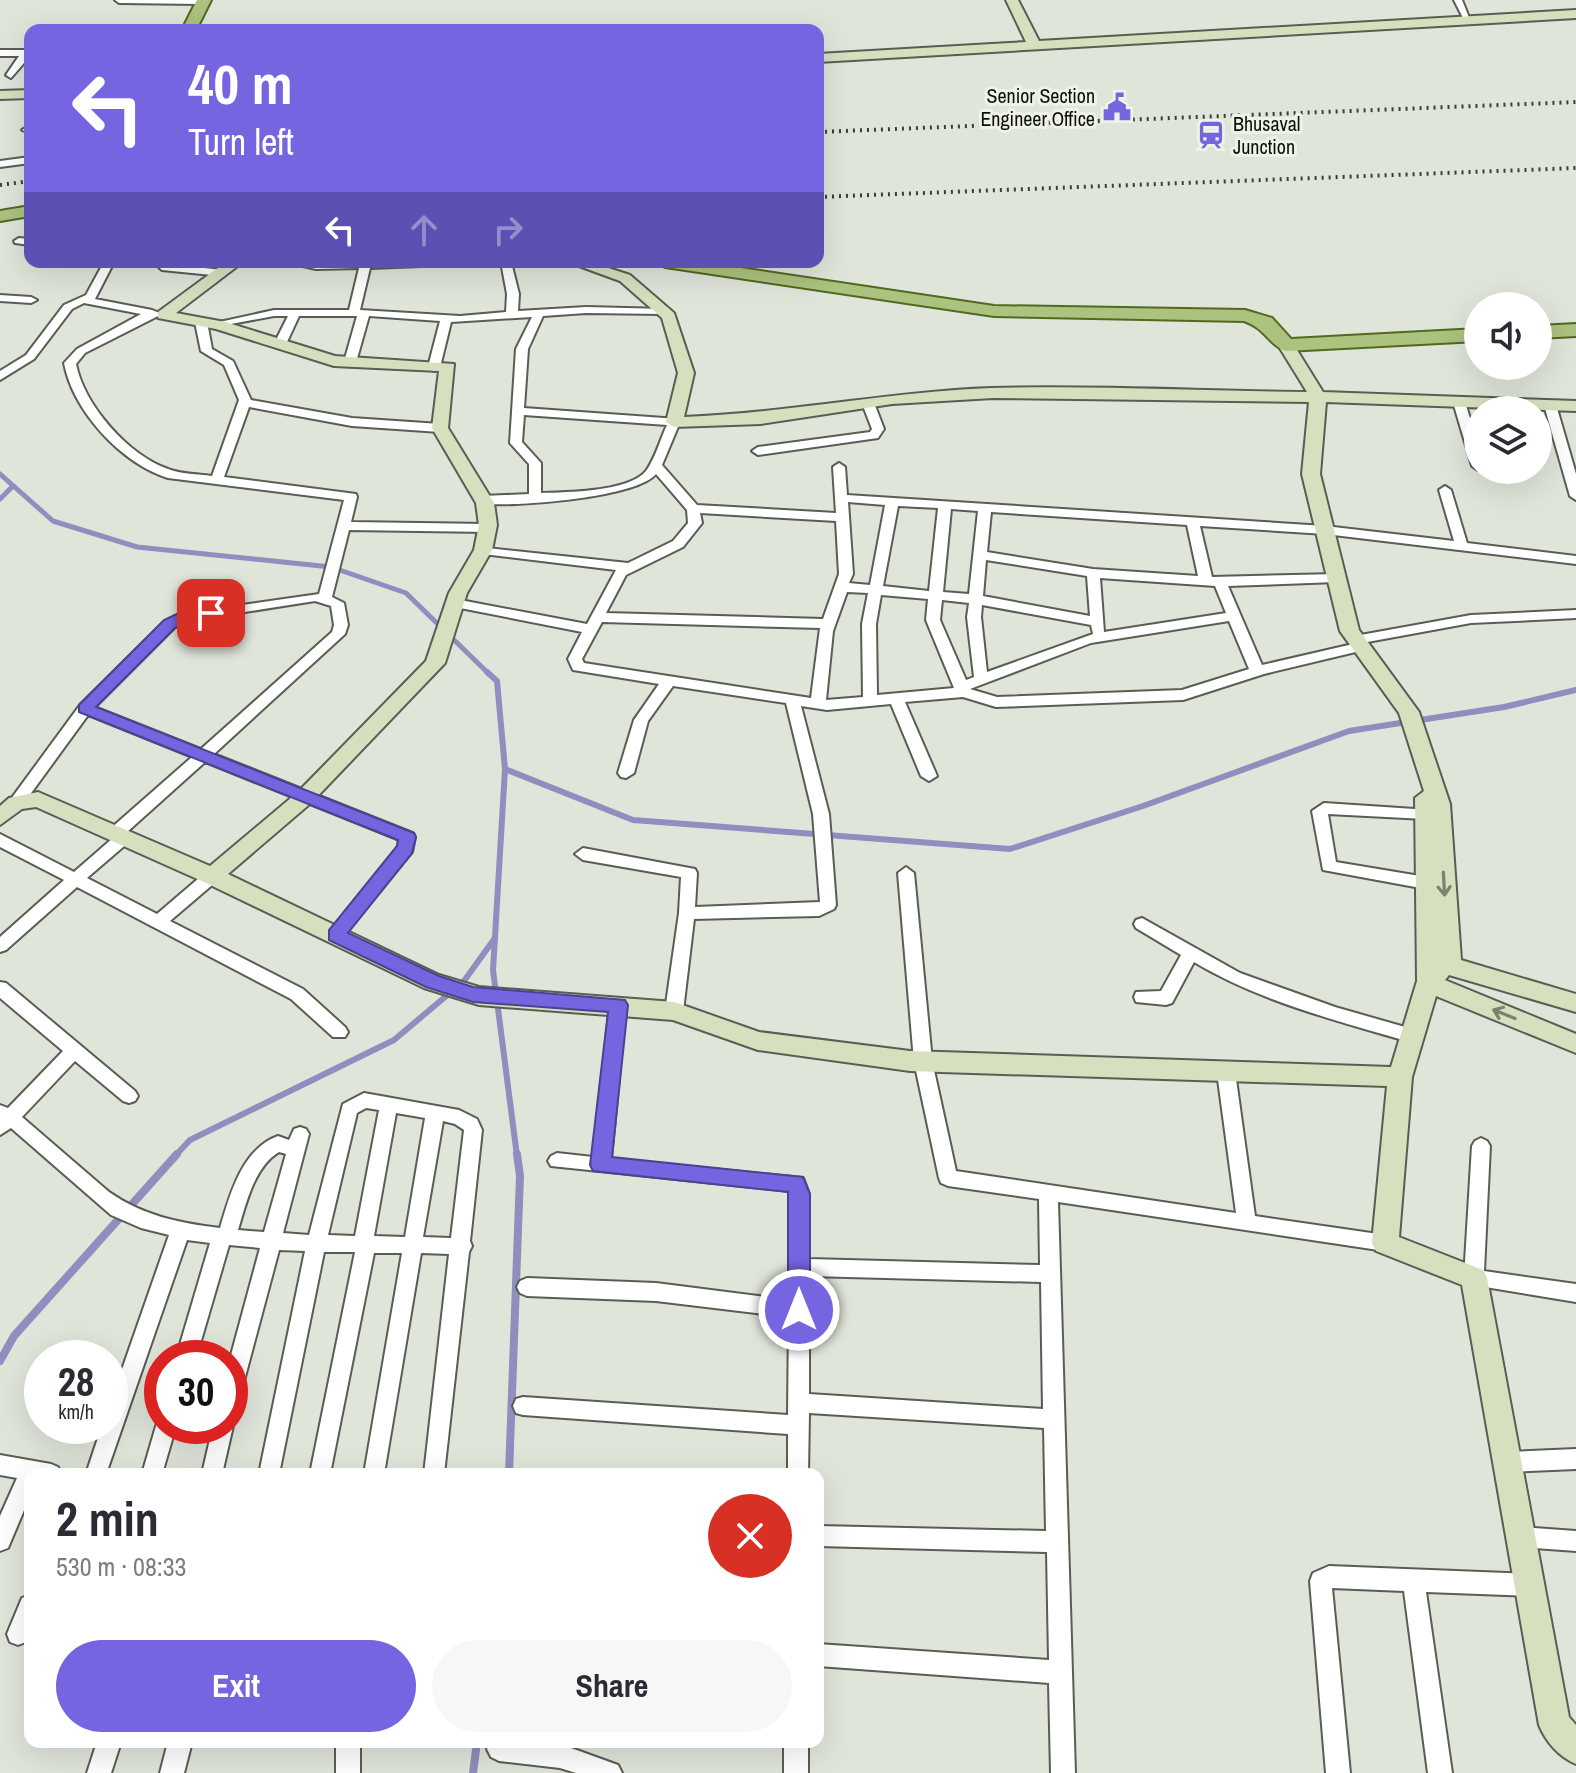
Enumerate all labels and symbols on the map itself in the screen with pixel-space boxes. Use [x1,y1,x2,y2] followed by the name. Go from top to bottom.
[980,82,1095,132] place label: Senior Section Engineer Office
[1102,92,1132,122] public building icon: Senior Section Engineer Office
[1233,110,1300,160] place label: Bhusaval Junction
[1196,120,1226,150] station icon: Bhusaval Junction
[177,579,245,647] pin
[1437,870,1452,897] one-way arrow
[1492,1006,1517,1021] one-way arrow
[757,1268,841,1352] position arrow
[144,1340,248,1444] speed limit sign: 30

